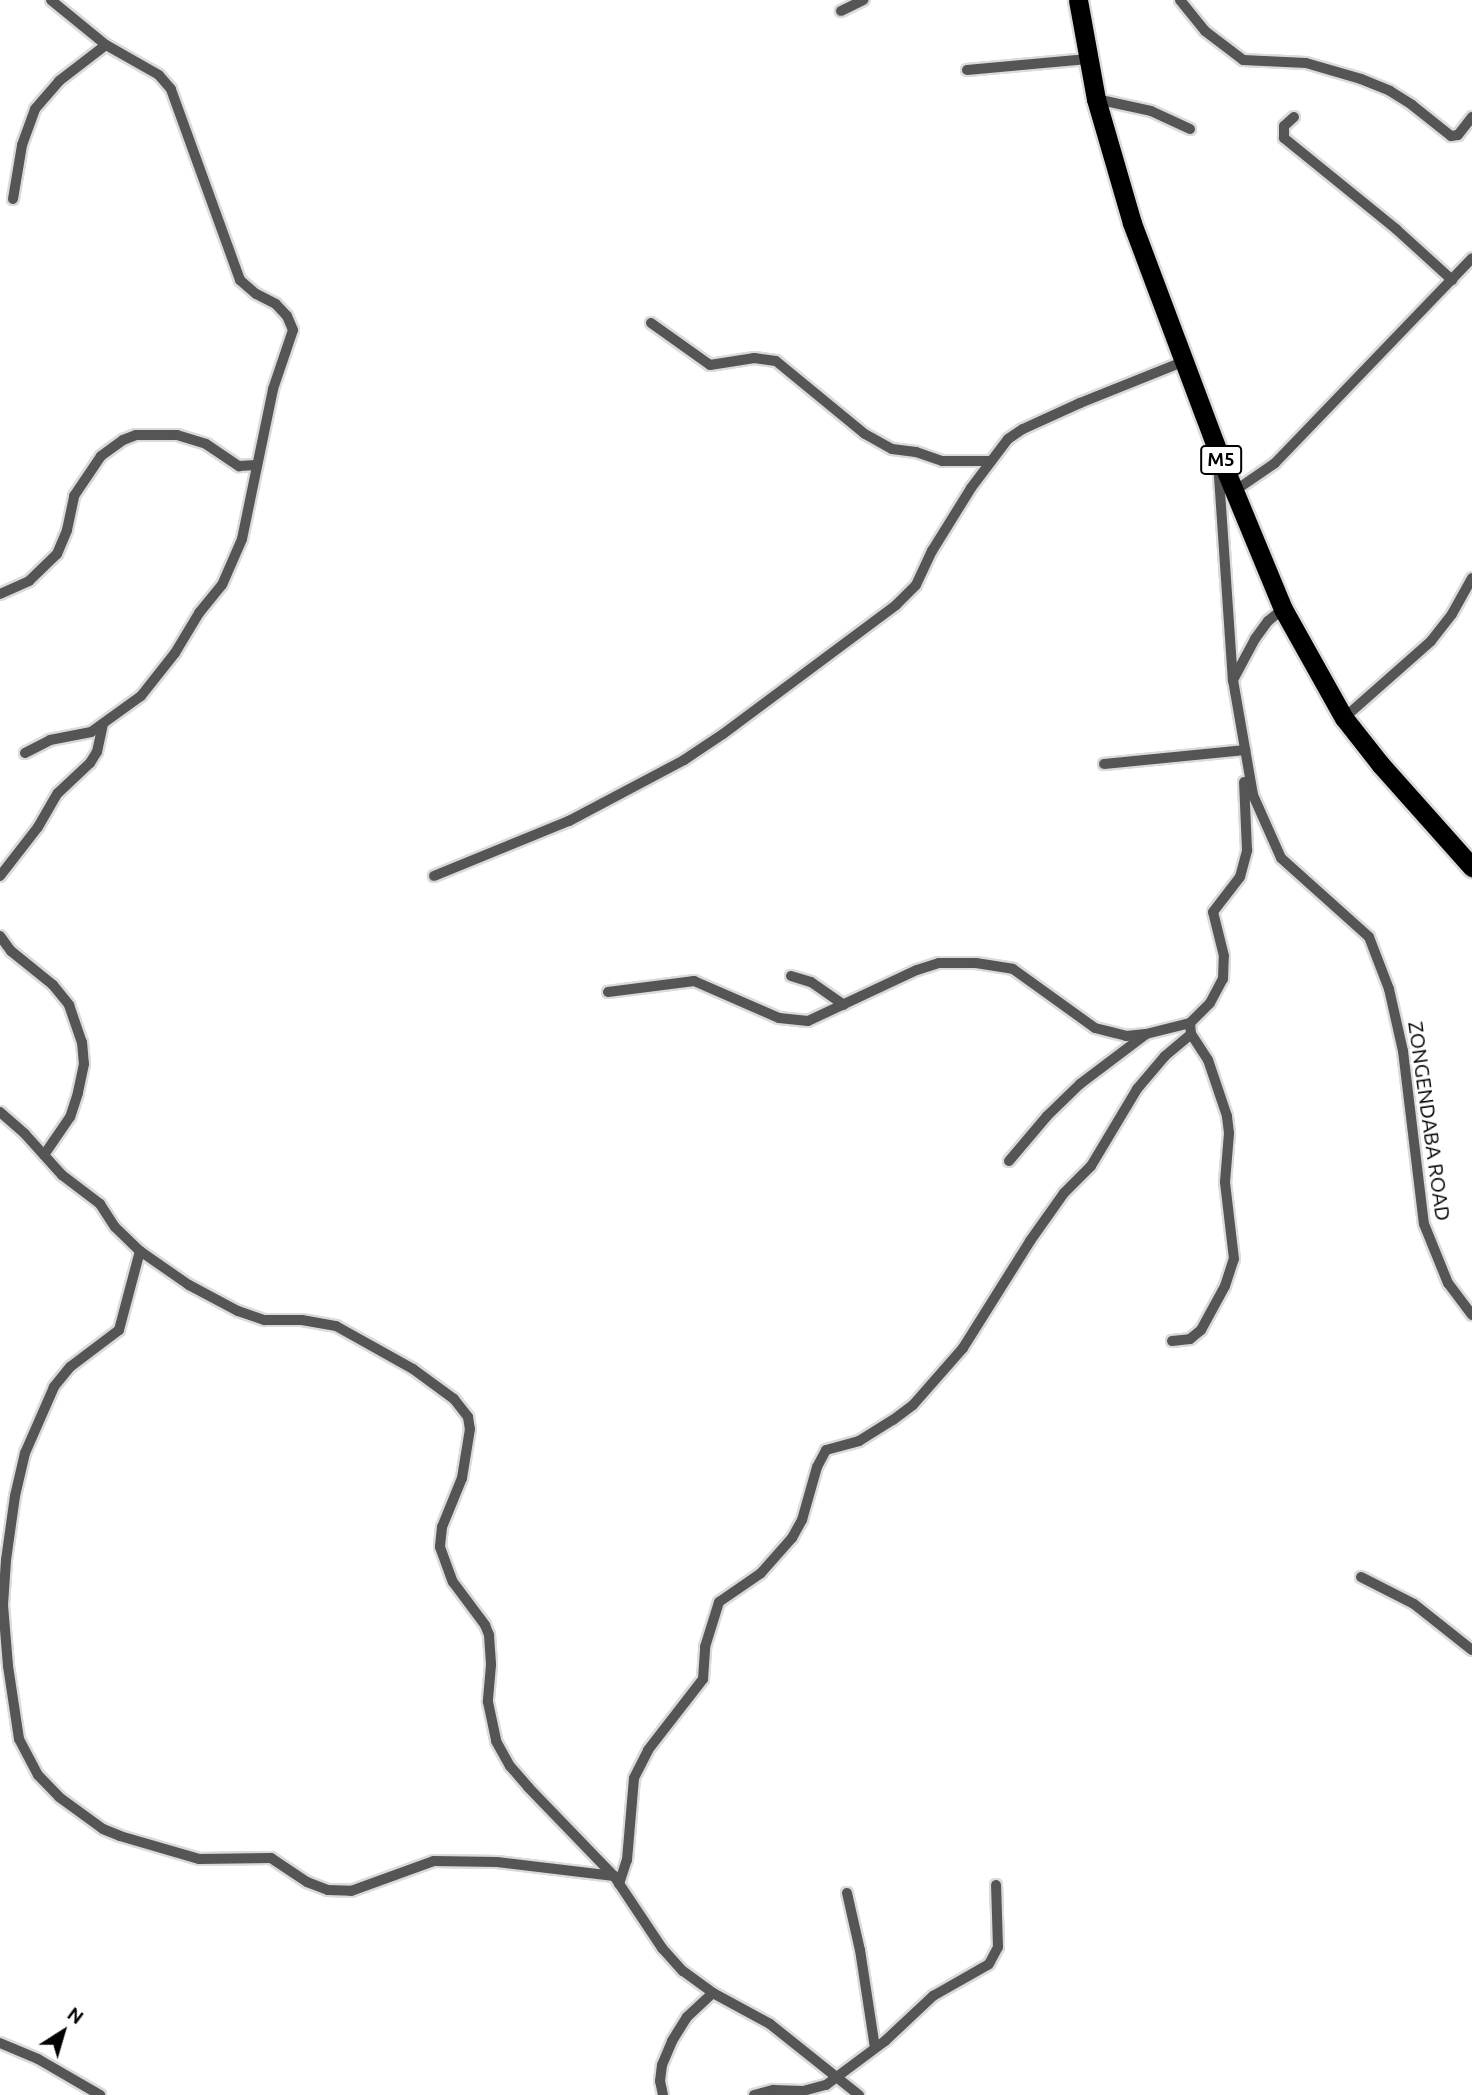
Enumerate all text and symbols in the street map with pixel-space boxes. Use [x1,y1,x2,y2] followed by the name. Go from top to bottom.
[1200,444,1242,475] road number: M5
[1404,1020,1456,1222] street label: ZONGENDABA ROAD
[28,1997,98,2067] north arrow
[63,2002,88,2028] text: N

